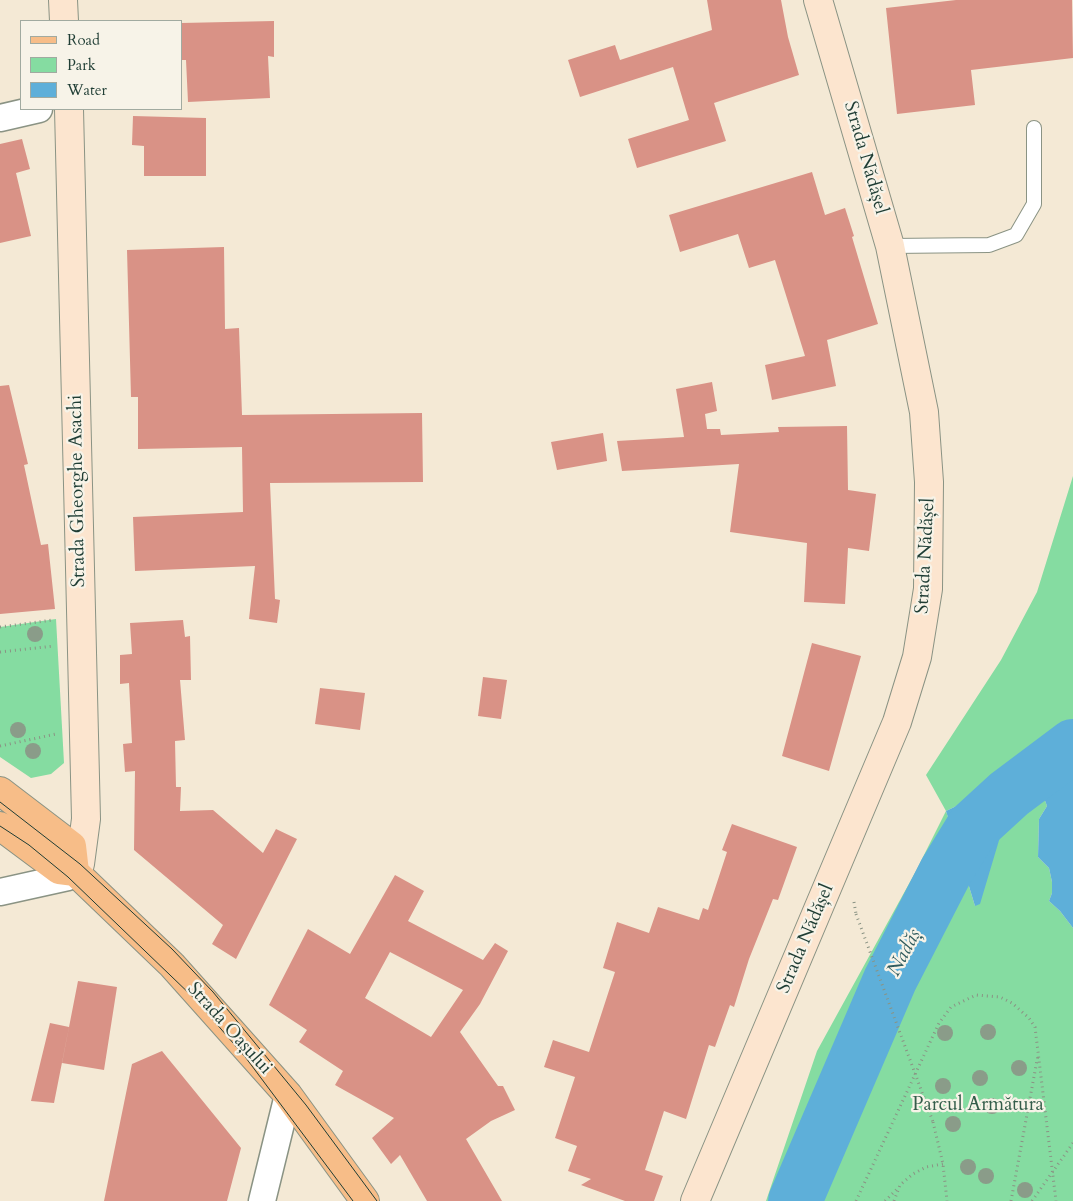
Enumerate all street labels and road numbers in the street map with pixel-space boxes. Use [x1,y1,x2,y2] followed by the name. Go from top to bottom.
[838,99,892,217] street label: Strada Nădășel
[65,394,91,588] street label: Strada Gheorghe Asachi
[912,497,940,615] street label: Strada Nădășel
[773,881,839,997] street label: Strada Nădășel
[182,978,276,1080] street label: Strada Oașului

